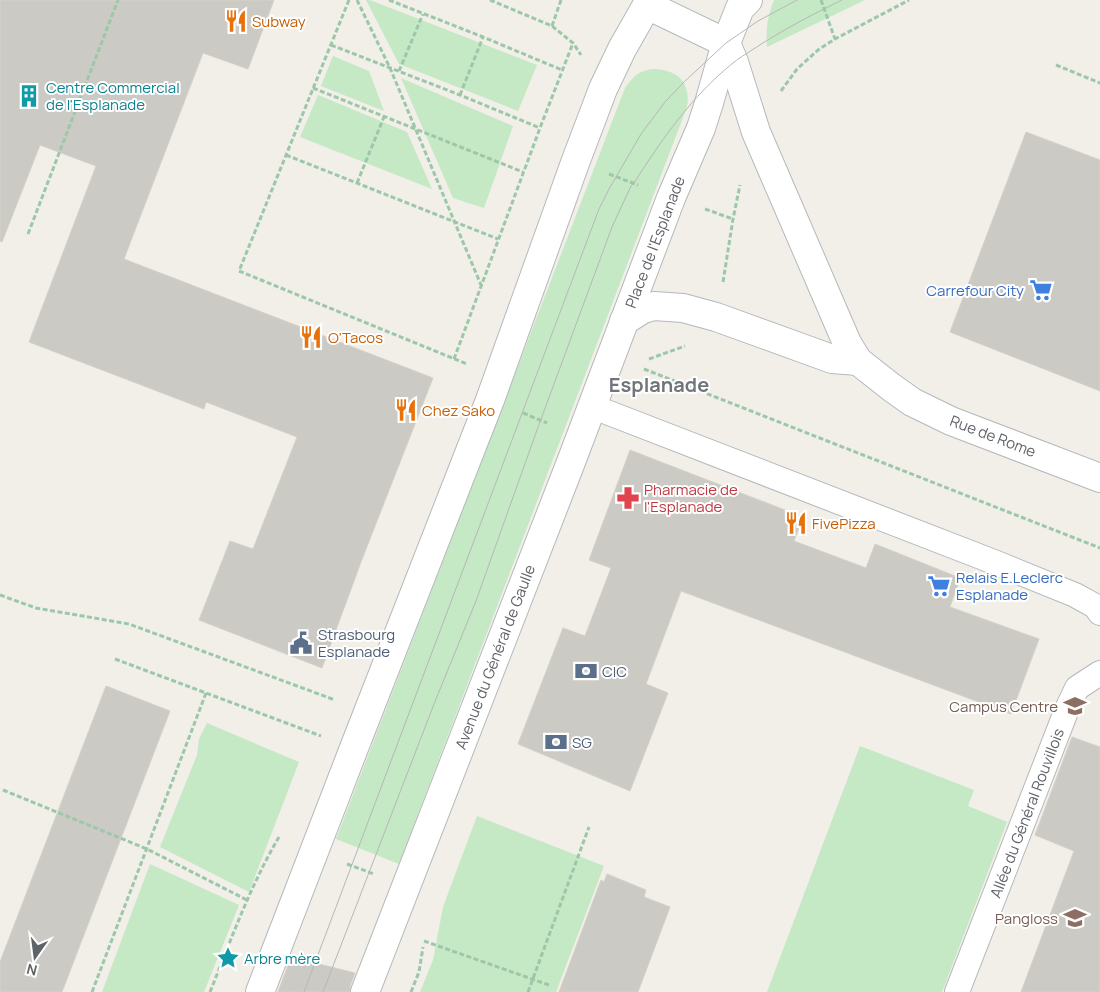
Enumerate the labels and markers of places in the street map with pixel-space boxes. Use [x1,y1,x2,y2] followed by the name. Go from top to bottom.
[223,8,249,34] restaurant icon: Subway
[252,11,306,32] place label: Subway
[46,77,180,115] place label: Centre Commercial de l'Esplanade
[16,83,42,109] building icon: Centre Commercial de l'Esplanade
[1028,277,1054,303] supermarket icon: Carrefour City
[926,280,1024,301] place label: Carrefour City
[298,324,324,350] restaurant icon: O'Tacos
[328,327,383,348] place label: O'Tacos
[393,397,419,423] restaurant icon: Chez Sako
[422,400,495,421] place label: Chez Sako
[644,479,738,517] place label: Pharmacie de l'Esplanade
[615,485,641,511] pharmacy icon: Pharmacie de l'Esplanade
[783,510,809,536] restaurant icon: FivePizza
[812,513,875,534] place label: FivePizza
[956,567,1063,605] place label: Relais E.Leclerc Esplanade
[926,573,952,599] supermarket icon: Relais E.Leclerc Esplanade
[318,624,395,662] place label: Strasbourg Esplanade
[288,630,314,656] public building icon: Strasbourg Esplanade
[573,658,599,684] bank icon: CIC
[602,661,627,682] place label: CIC
[1062,693,1088,719] school or university icon: Campus Centre
[949,696,1058,717] place label: Campus Centre
[543,729,569,755] bank icon: SG
[572,732,592,753] place label: SG
[1062,905,1088,931] school or university icon: Pangloss
[995,908,1058,929] place label: Pangloss
[215,945,241,971] place icon: Arbre mère
[244,948,321,969] place label: Arbre mère

